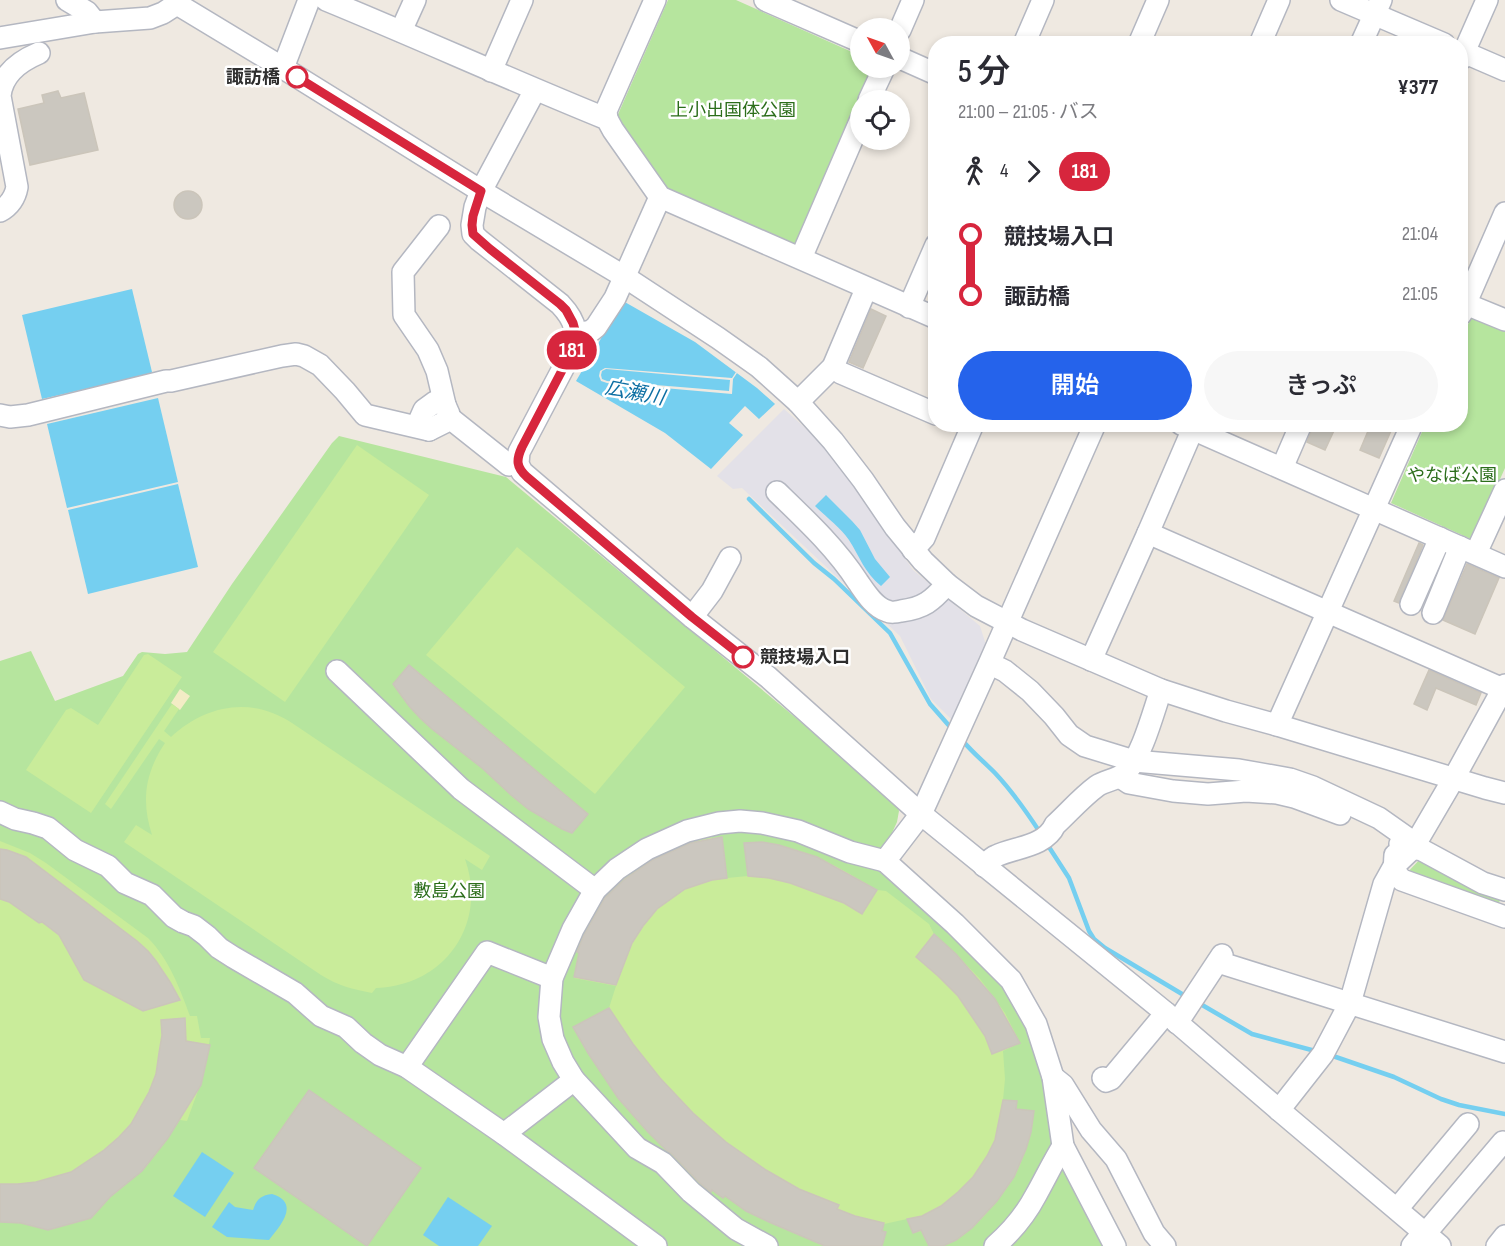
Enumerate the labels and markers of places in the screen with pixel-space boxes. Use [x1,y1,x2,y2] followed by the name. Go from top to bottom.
[286,66,308,88] marker: 諏訪橋
[226,67,280,88] place label: 諏訪橋
[732,646,754,668] marker: 競技場入口
[760,647,850,668] place label: 競技場入口

